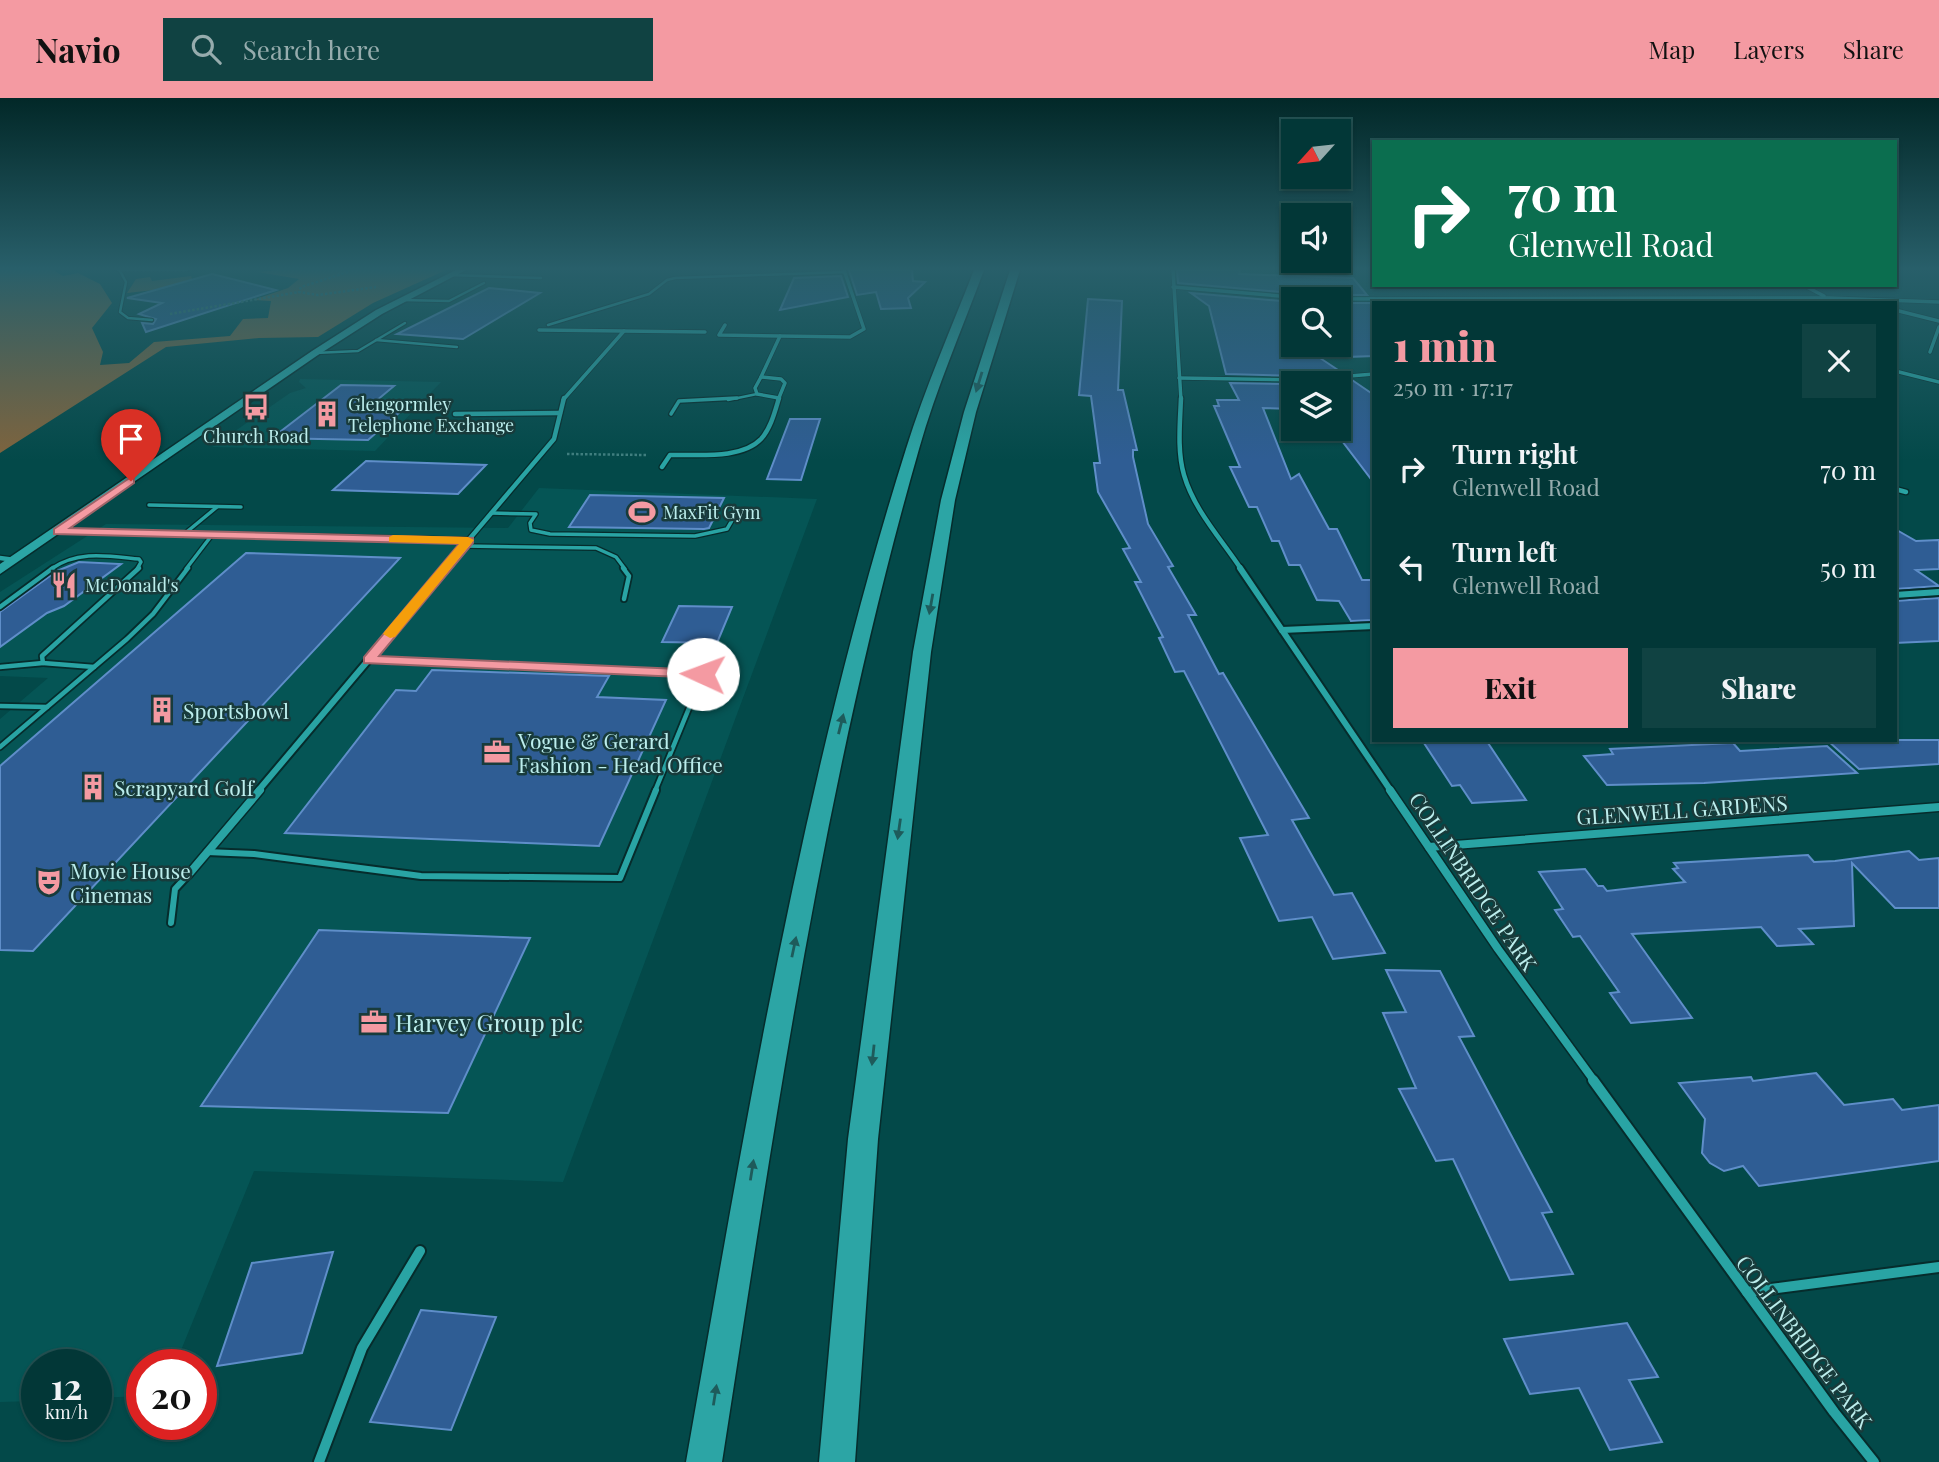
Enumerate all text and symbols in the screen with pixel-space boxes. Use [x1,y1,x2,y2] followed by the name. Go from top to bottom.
[163,18,653,81] search box
[35,27,121,71] text: Navio
[187,30,225,68] icon: search
[243,32,380,67] text: Search here
[1649,33,1695,65] text: Map
[1733,33,1805,65] text: Layers
[1843,33,1904,65] text: Share
[1281,119,1351,189] north arrow
[1281,119,1351,441] map controls
[1508,159,1618,224] text: 70 m
[1393,168,1484,259] icon: right
[1281,203,1351,273] button: sound
[1508,222,1714,265] text: Glenwell Road
[1281,287,1351,357] button: search
[1393,317,1497,373] text: 1 min
[1802,324,1876,398] button: close
[973,371,983,392] one-way arrow
[1281,371,1351,441] button: layers
[1393,371,1513,402] text: 250 m · 17:17
[241,392,271,422] bus stop icon: Church Road
[348,392,514,437] place label: Glengormley Telephone Exchange
[312,399,342,429] building icon: Glengormley Telephone Exchange
[101,409,161,481] pin
[112,420,150,458] icon: arrive
[203,424,309,448] place label: Church Road
[1452,436,1578,471] text: Turn right
[1393,450,1431,488] icon: right
[1820,452,1876,487] text: 70 m
[1452,471,1600,502] text: Glenwell Road
[627,497,657,527] sports icon: MaxFit Gym
[663,500,761,524] place label: MaxFit Gym
[1452,534,1557,569] text: Turn left
[1393,548,1431,586] icon: left
[1820,550,1876,585] text: 50 m
[1452,569,1600,600] text: Glenwell Road
[49,570,79,600] restaurant icon: McDonald's
[85,573,179,597] place label: McDonald's
[925,593,936,615] one-way arrow
[666,637,740,711] position arrow
[1393,648,1628,728] button: Exit
[1642,648,1876,728] button: Share
[147,695,177,725] building icon: Sportsbowl
[183,696,289,724] place label: Sportsbowl
[836,713,847,735] one-way arrow
[517,726,723,778] place label: Vogue & Gerard Fashion - Head Office
[482,737,512,767] office icon: Vogue & Gerard Fashion - Head Office
[78,772,108,802] building icon: Scrapyard Golf
[114,773,256,801] place label: Scrapyard Golf
[1404,786,1544,976] street label: COLLINBRIDGE PARK
[1575,788,1789,830] street label: GLENWELL GARDENS
[893,818,904,840] one-way arrow
[70,856,191,908] place label: Movie House Cinemas
[34,867,64,897] theatre icon: Movie House Cinemas
[788,936,799,958] one-way arrow
[395,1006,583,1038] place label: Harvey Group plc
[359,1007,389,1037] office icon: Harvey Group plc
[867,1044,878,1066] one-way arrow
[747,1159,758,1181] one-way arrow
[1731,1249,1879,1433] street label: COLLINBRIDGE PARK
[126,1349,217,1440] speed limit sign: 20
[51,1362,82,1409] text: 12
[710,1384,721,1406] one-way arrow
[45,1400,88,1424] text: km/h

